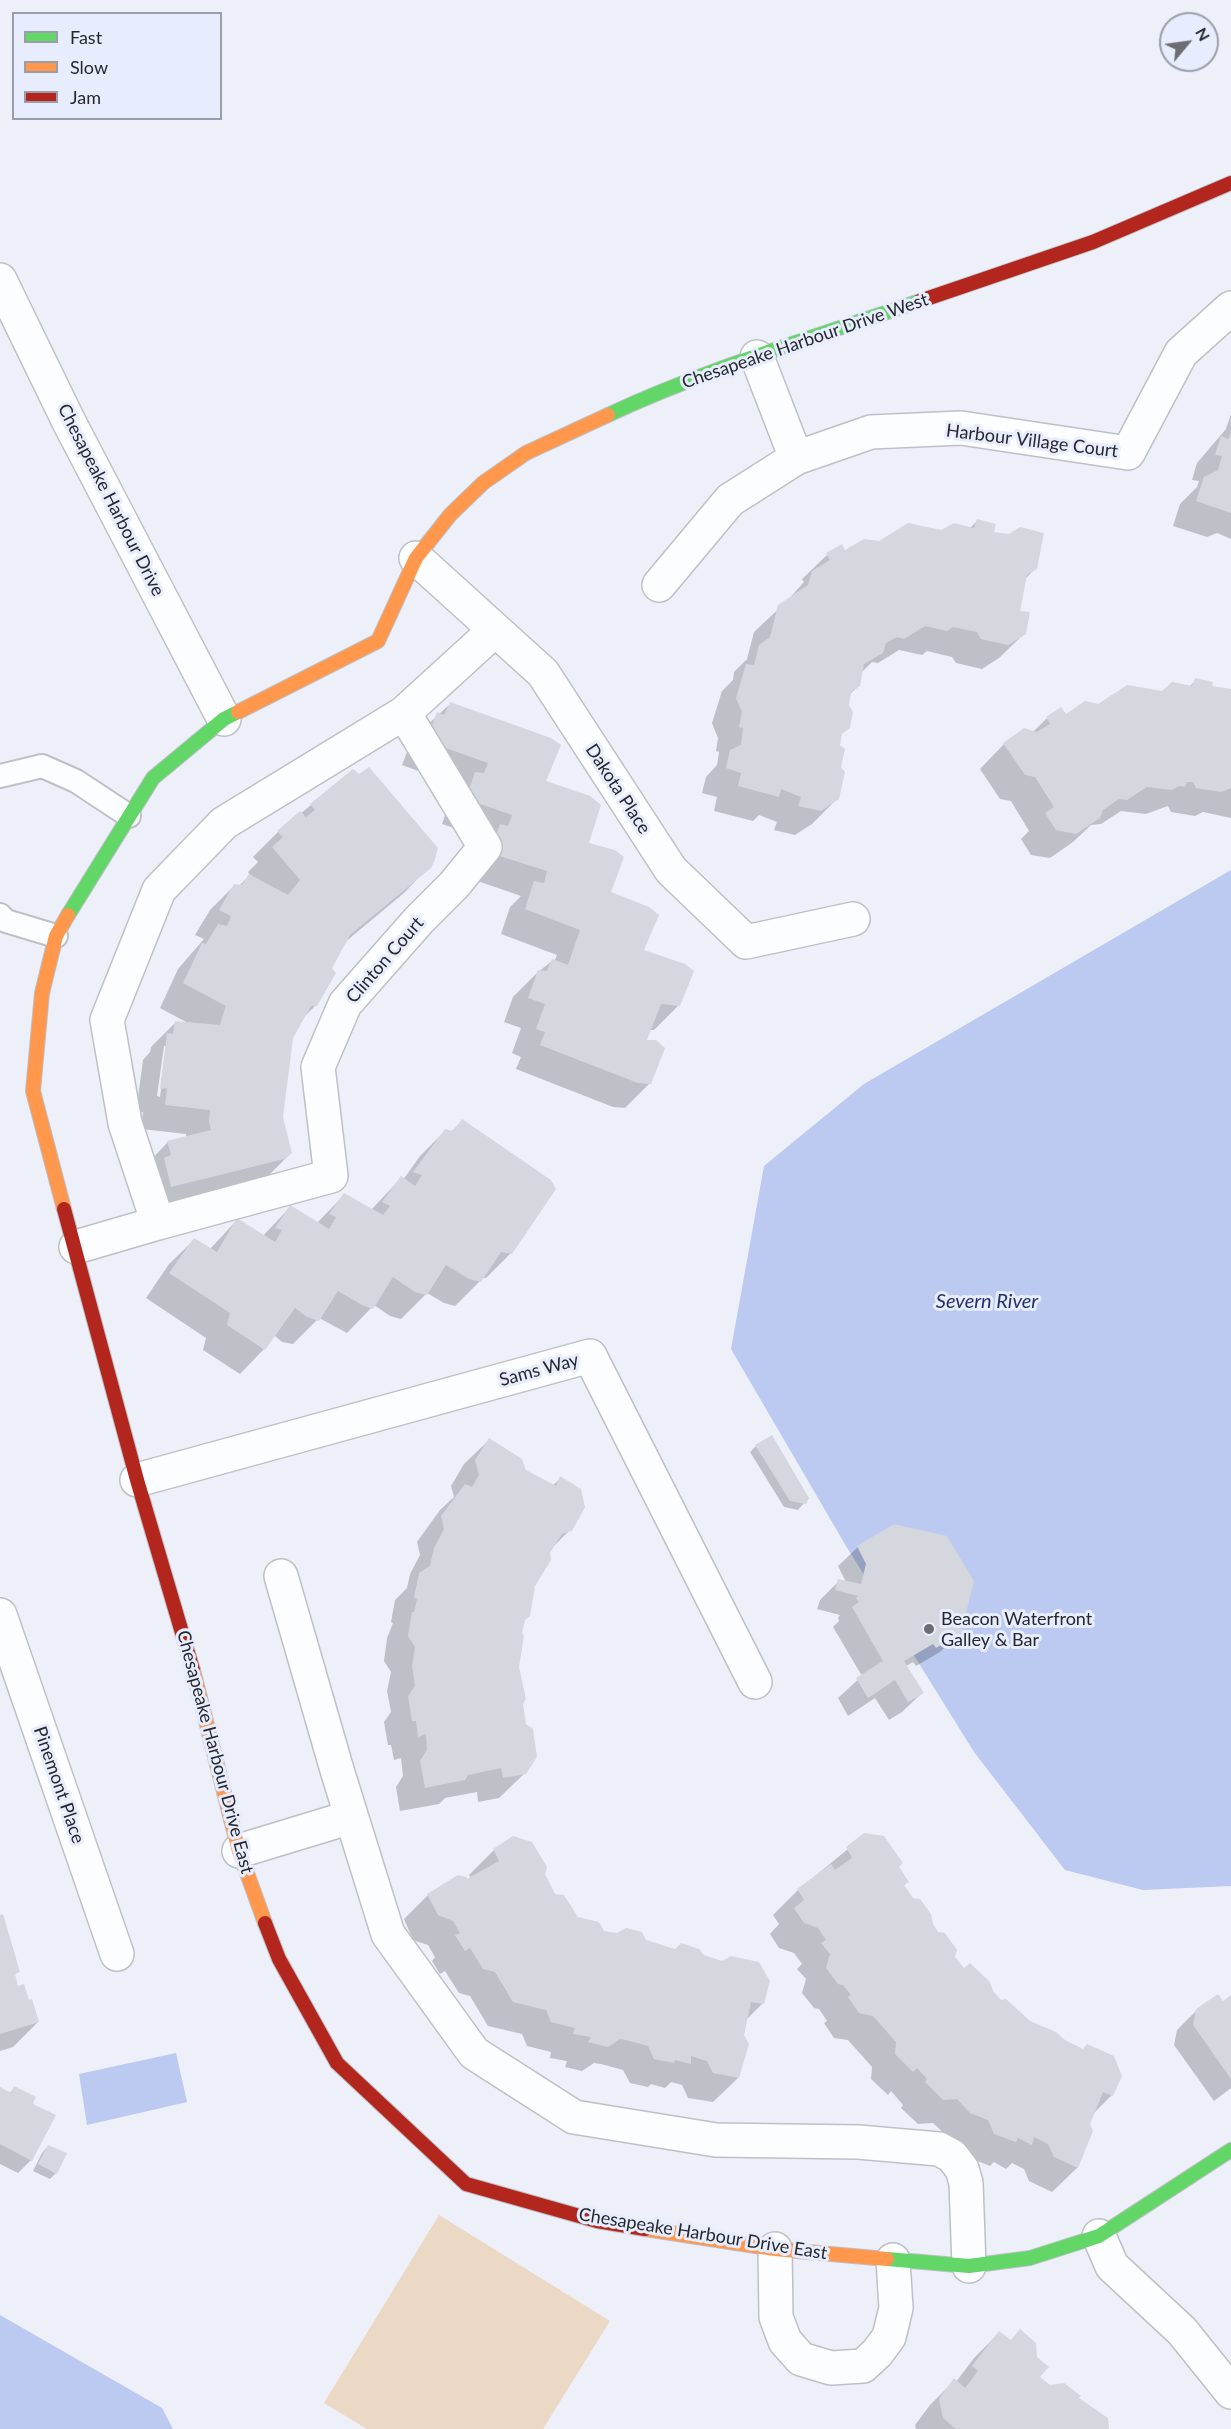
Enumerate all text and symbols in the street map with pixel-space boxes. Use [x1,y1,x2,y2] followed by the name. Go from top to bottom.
[12,12,222,120] legend
[1159,12,1219,72] north arrow
[1192,24,1215,44] text: N
[70,26,102,48] text: Fast
[70,56,108,78] text: Slow
[70,86,101,108] text: Jam
[679,289,931,393] street label: Chesapeake Harbour Drive West
[53,400,169,600] street label: Chesapeake Harbour Drive
[945,420,1119,462] street label: Harbour Village Court
[581,740,655,838] street label: Dakota Place
[342,913,428,1007] street label: Clinton Court
[936,1290,1038,1314] water label: Severn River
[497,1349,581,1391] street label: Sams Way
[941,1608,1092,1650] place label: Beacon Waterfront Galley & Bar
[922,1622,936,1636] marker: Beacon Waterfront Galley & Bar
[172,1628,258,1876] street label: Chesapeake Harbour Drive East
[29,1724,89,1846] street label: Pinemont Place
[577,2204,829,2264] street label: Chesapeake Harbour Drive East

